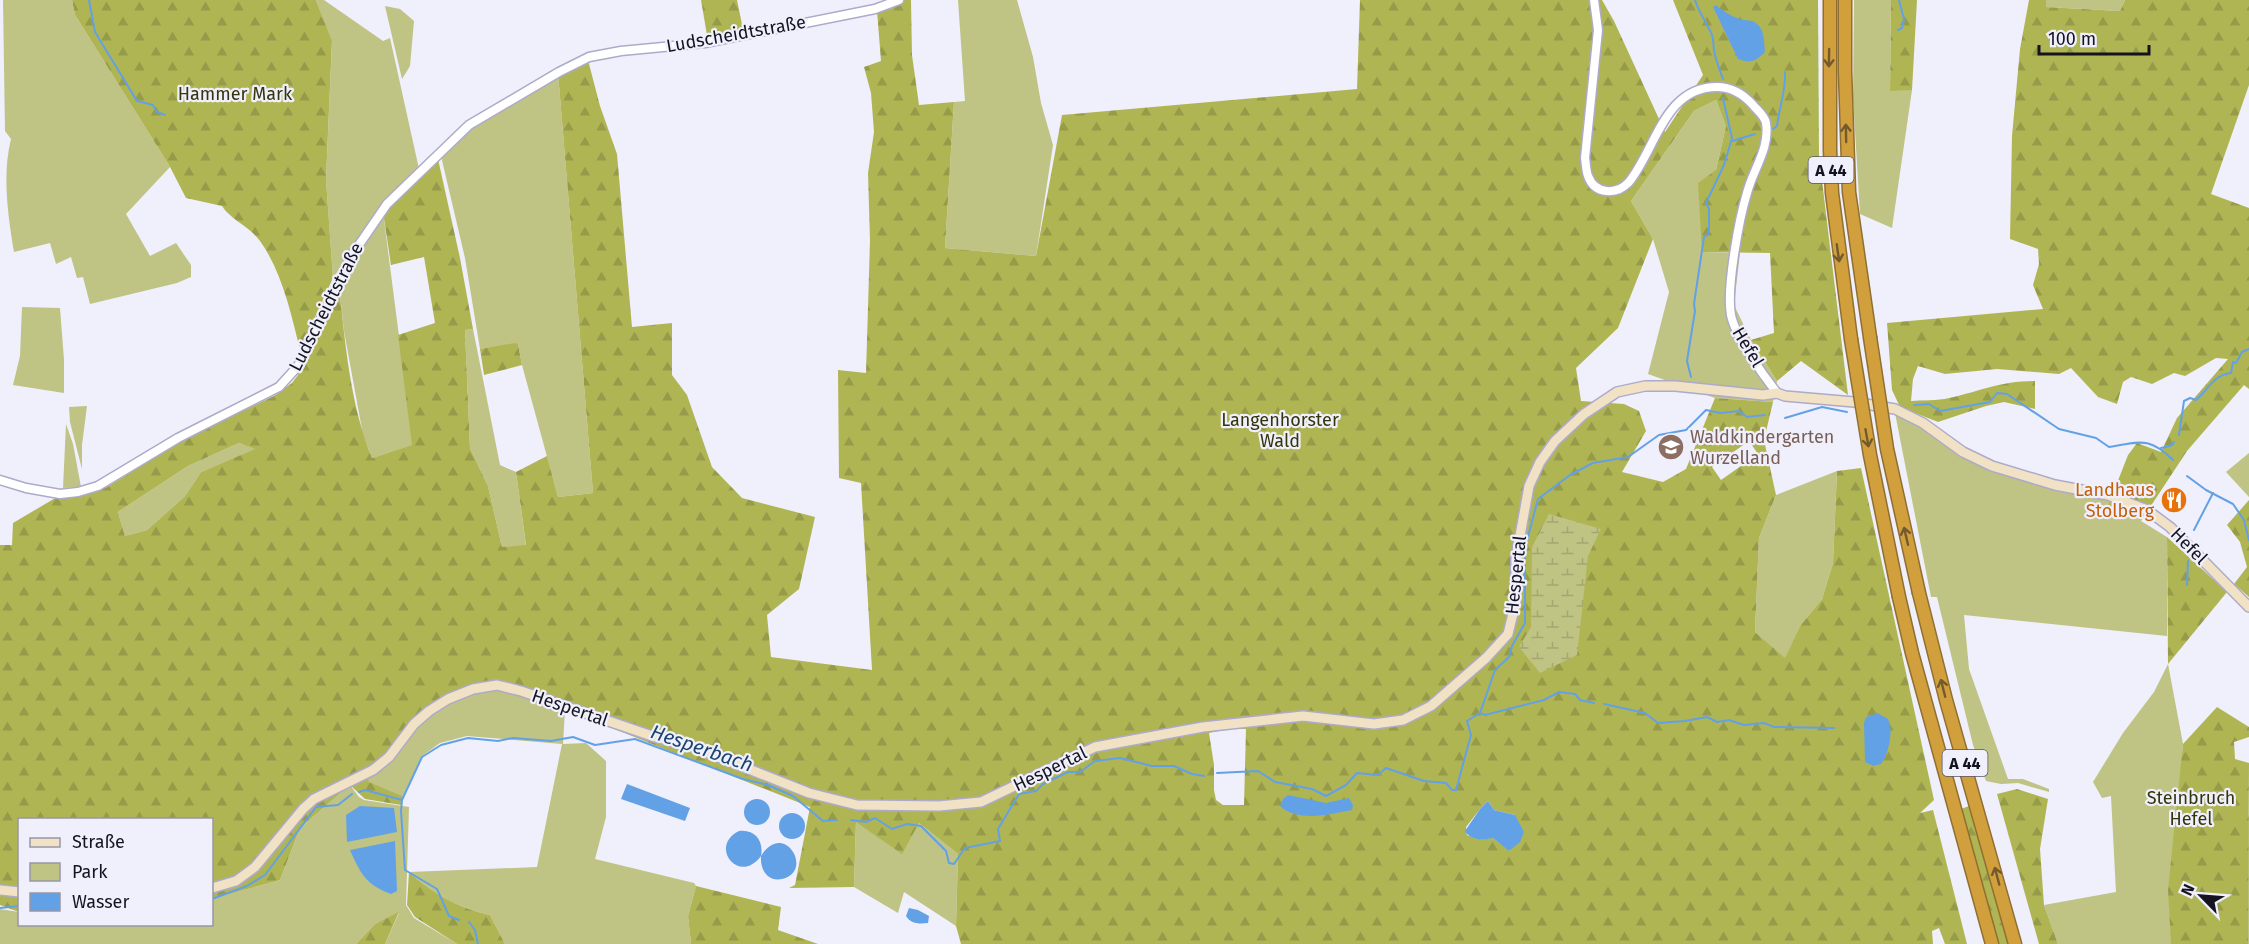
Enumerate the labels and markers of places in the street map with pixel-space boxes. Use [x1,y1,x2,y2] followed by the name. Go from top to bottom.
[1690,426,1834,469] place label: Waldkindergarten Wurzelland
[1656,432,1686,462] school or university icon: Waldkindergarten Wurzelland
[2075,479,2155,522] place label: Landhaus Stolberg
[2159,485,2189,515] restaurant icon: Landhaus Stolberg

